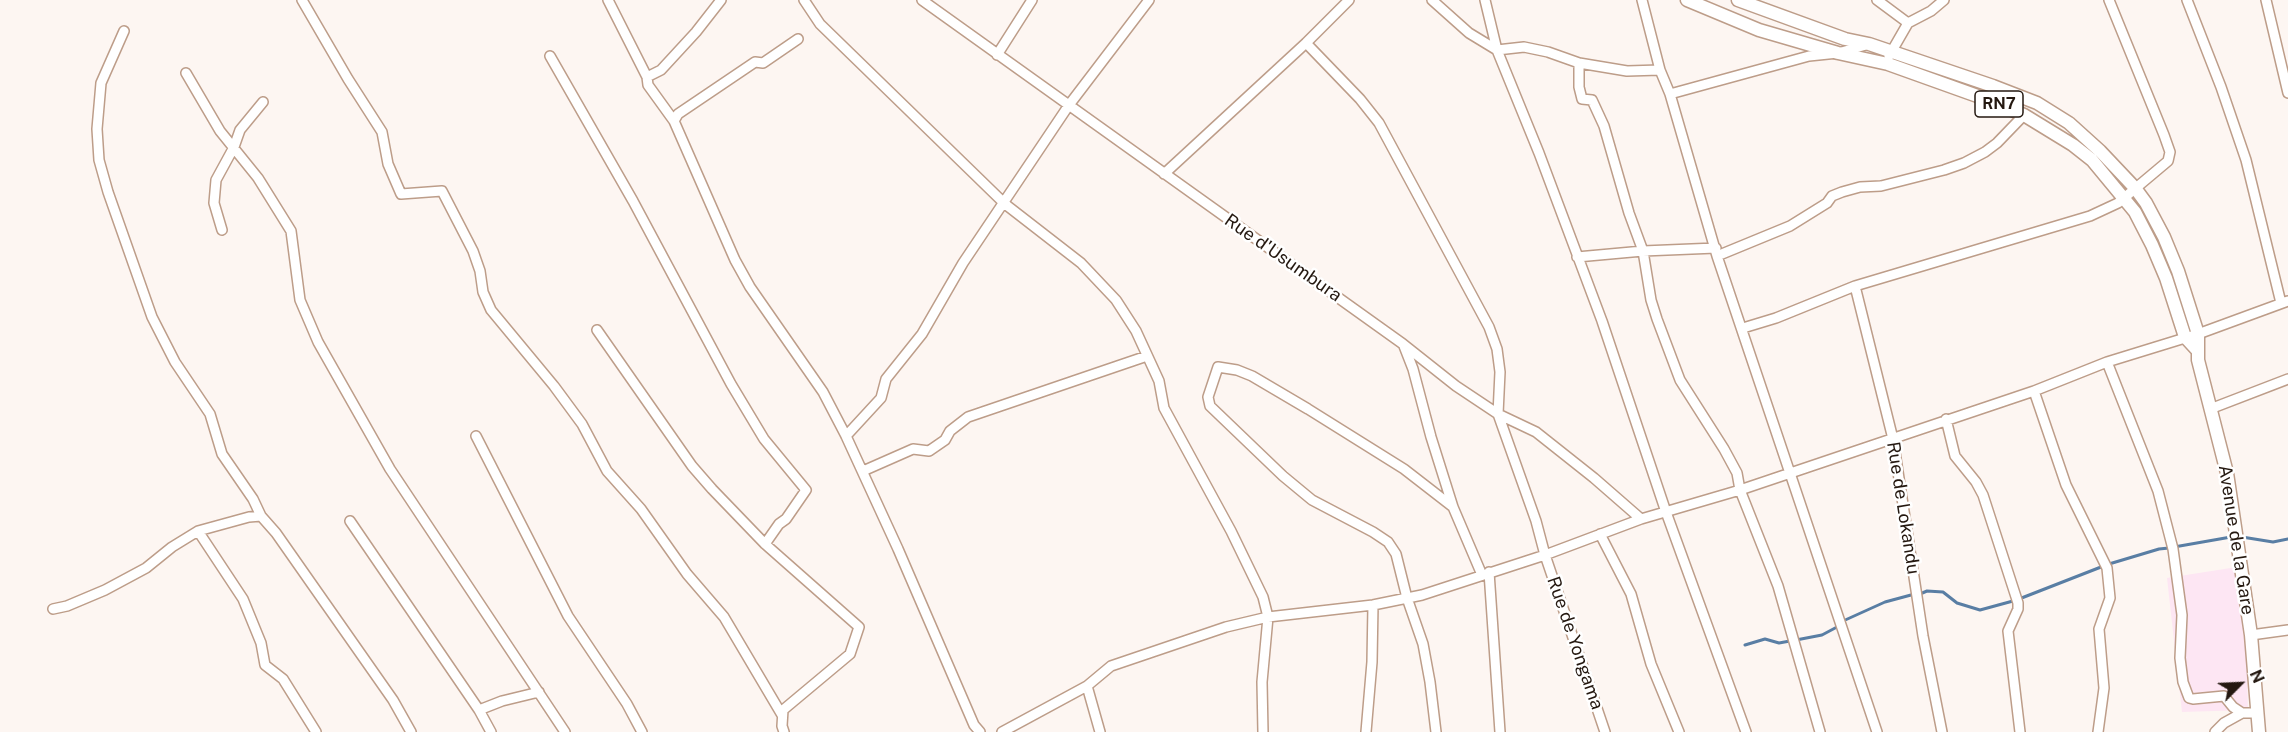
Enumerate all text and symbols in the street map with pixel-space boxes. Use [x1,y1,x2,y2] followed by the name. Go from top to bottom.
[1975,91,2023,117] road number: RN7
[1220,210,1346,306] street label: Rue d'Usumbura
[1882,440,1924,576] street label: Rue de Lokandu
[2213,464,2259,616] street label: Avenue de la Gare
[1542,574,1608,712] street label: Rue de Yongama
[2210,654,2270,714] north arrow
[2246,667,2268,686] text: N

